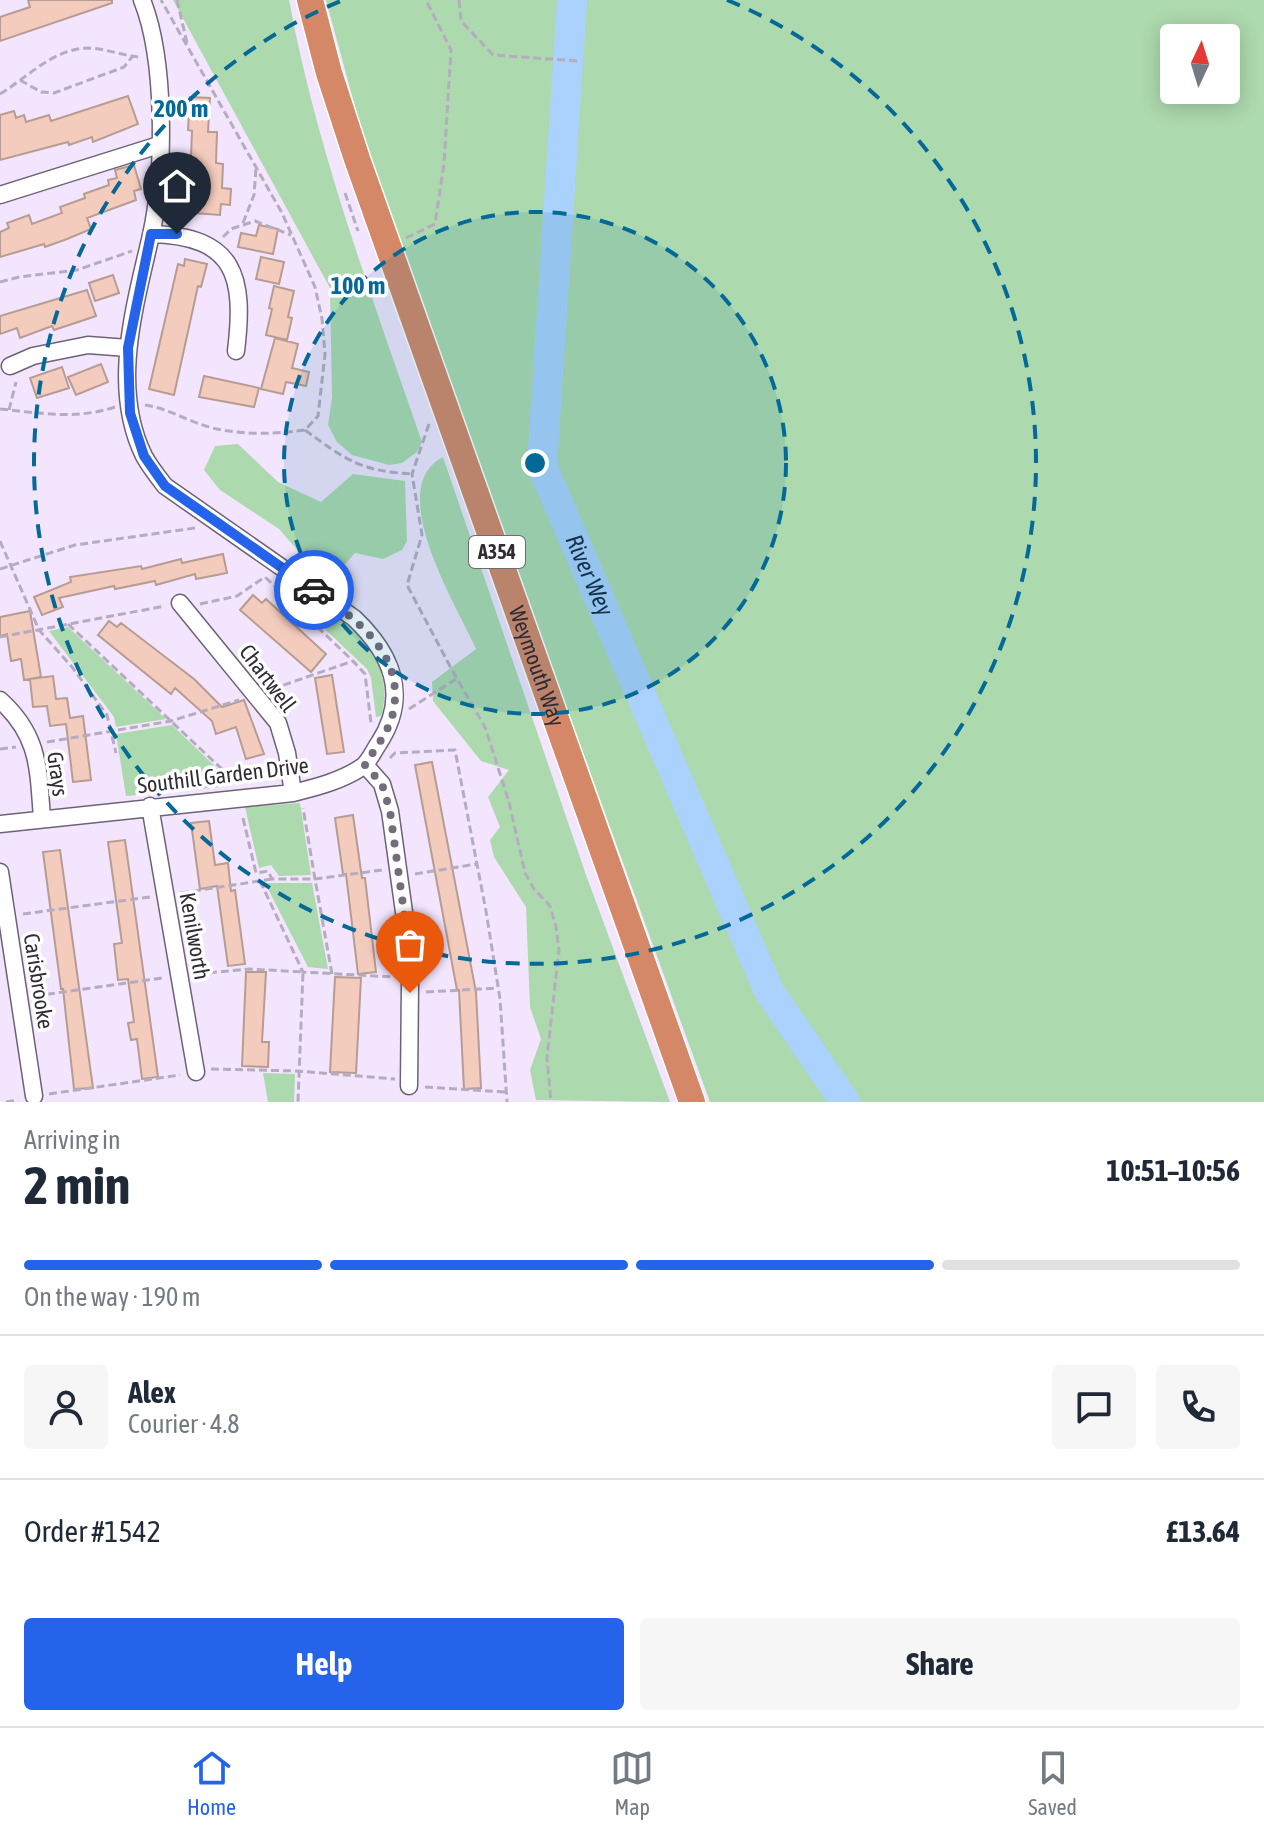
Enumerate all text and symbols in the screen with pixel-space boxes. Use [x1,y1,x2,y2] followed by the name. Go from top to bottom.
[1160,24,1240,104] north arrow
[1160,24,1240,104] map controls
[154,95,208,122] text: 200 m
[143,152,211,234] pin
[155,164,199,208] icon: home
[331,272,385,299] text: 100 m
[521,449,549,477] centre of rings
[560,530,619,620] water label: River Wey
[469,536,525,568] road number: A354
[274,550,354,630] courier
[292,568,336,612] icon: car
[504,603,570,730] street label: Weymouth Way
[234,639,302,717] street label: Chartwell
[42,750,74,798] street label: Grays
[136,752,310,798] street label: Southill Garden Drive
[175,890,215,982] street label: Kenilworth
[376,911,444,993] pin
[388,923,432,967] icon: bag
[19,931,59,1031] street label: Carisbrooke
[24,1125,121,1155] text: Arriving in
[1106,1153,1240,1187] text: 10:51–10:56
[24,1155,130,1215] text: 2 min
[24,1282,201,1312] text: On the way · 190 m
[24,1365,108,1449] button: person
[1052,1365,1136,1449] button: chat
[1156,1365,1240,1449] button: phone
[128,1375,176,1409] text: Alex
[128,1409,239,1439] text: Courier · 4.8
[24,1514,161,1548] text: Order #1542
[1166,1514,1240,1548] text: £13.64
[24,1618,624,1710] button: Help
[640,1618,1240,1710] button: Share
[187,1746,236,1820] tab: Home
[610,1746,654,1820] tab: Map
[1028,1746,1077,1820] tab: Saved

